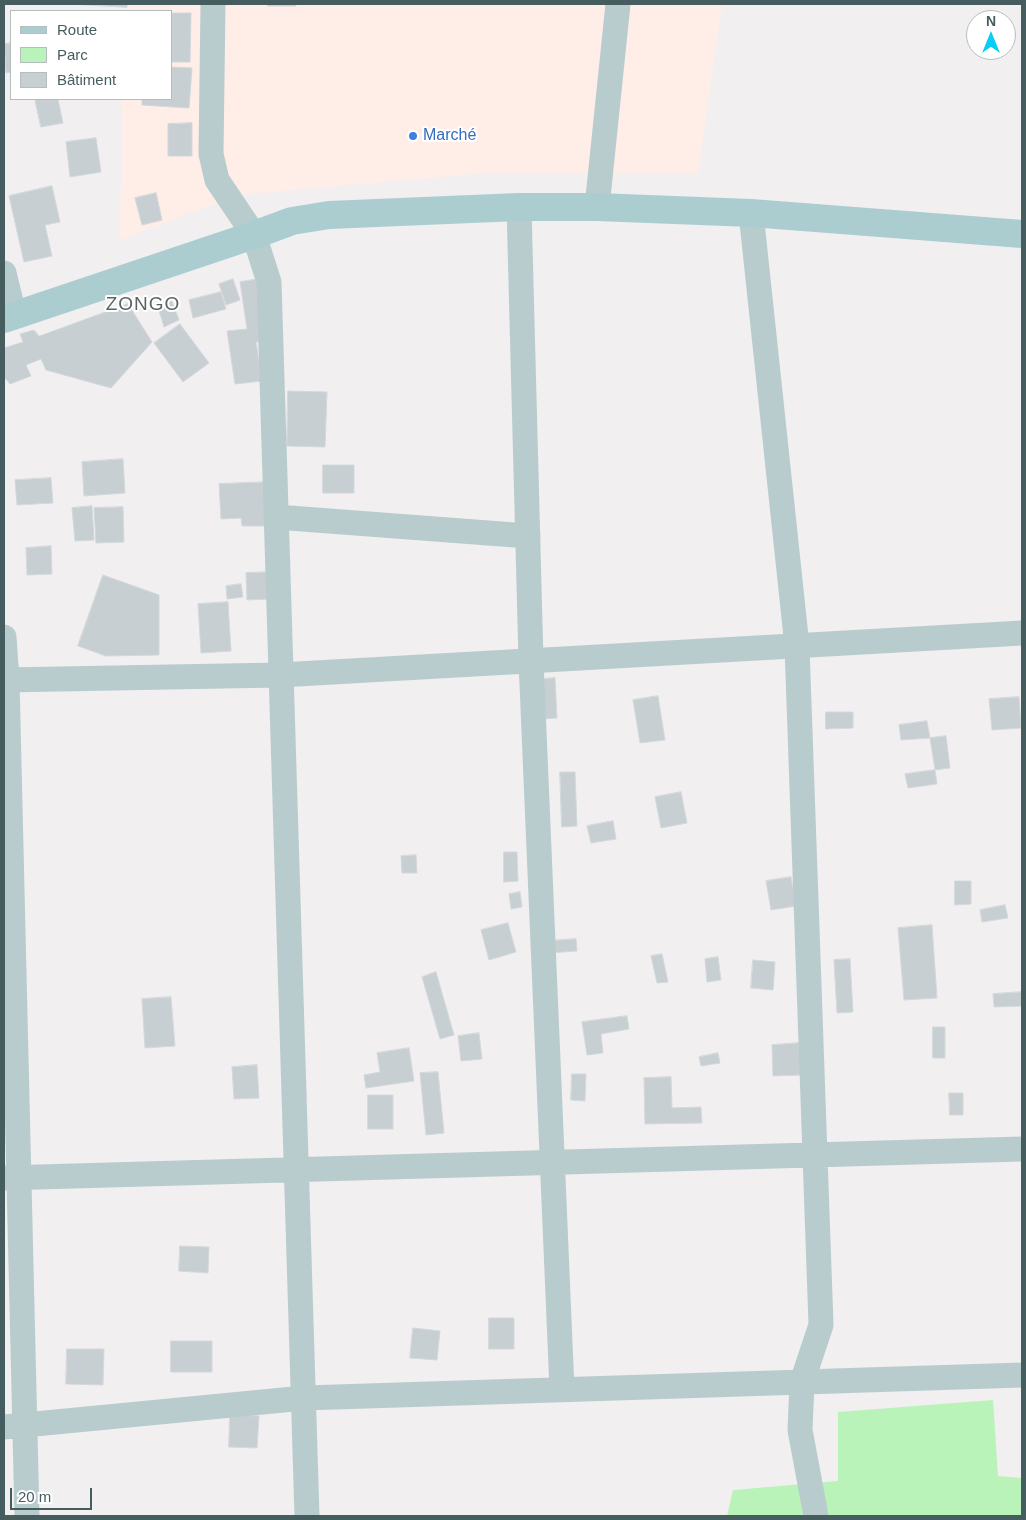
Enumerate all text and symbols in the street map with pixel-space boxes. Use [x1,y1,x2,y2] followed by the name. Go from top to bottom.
[10,10,172,100] legend
[966,10,1016,60] north arrow
[986,13,996,29] text: N
[57,21,97,38] text: Route
[57,46,88,63] text: Parc
[57,71,116,88] text: Bâtiment
[423,126,476,146] place label: Marché
[407,130,419,142] marker: Marché
[105,294,181,316] district label: ZONGO
[12,1478,95,1510] scale bar
[18,1488,51,1505] text: 20 m

